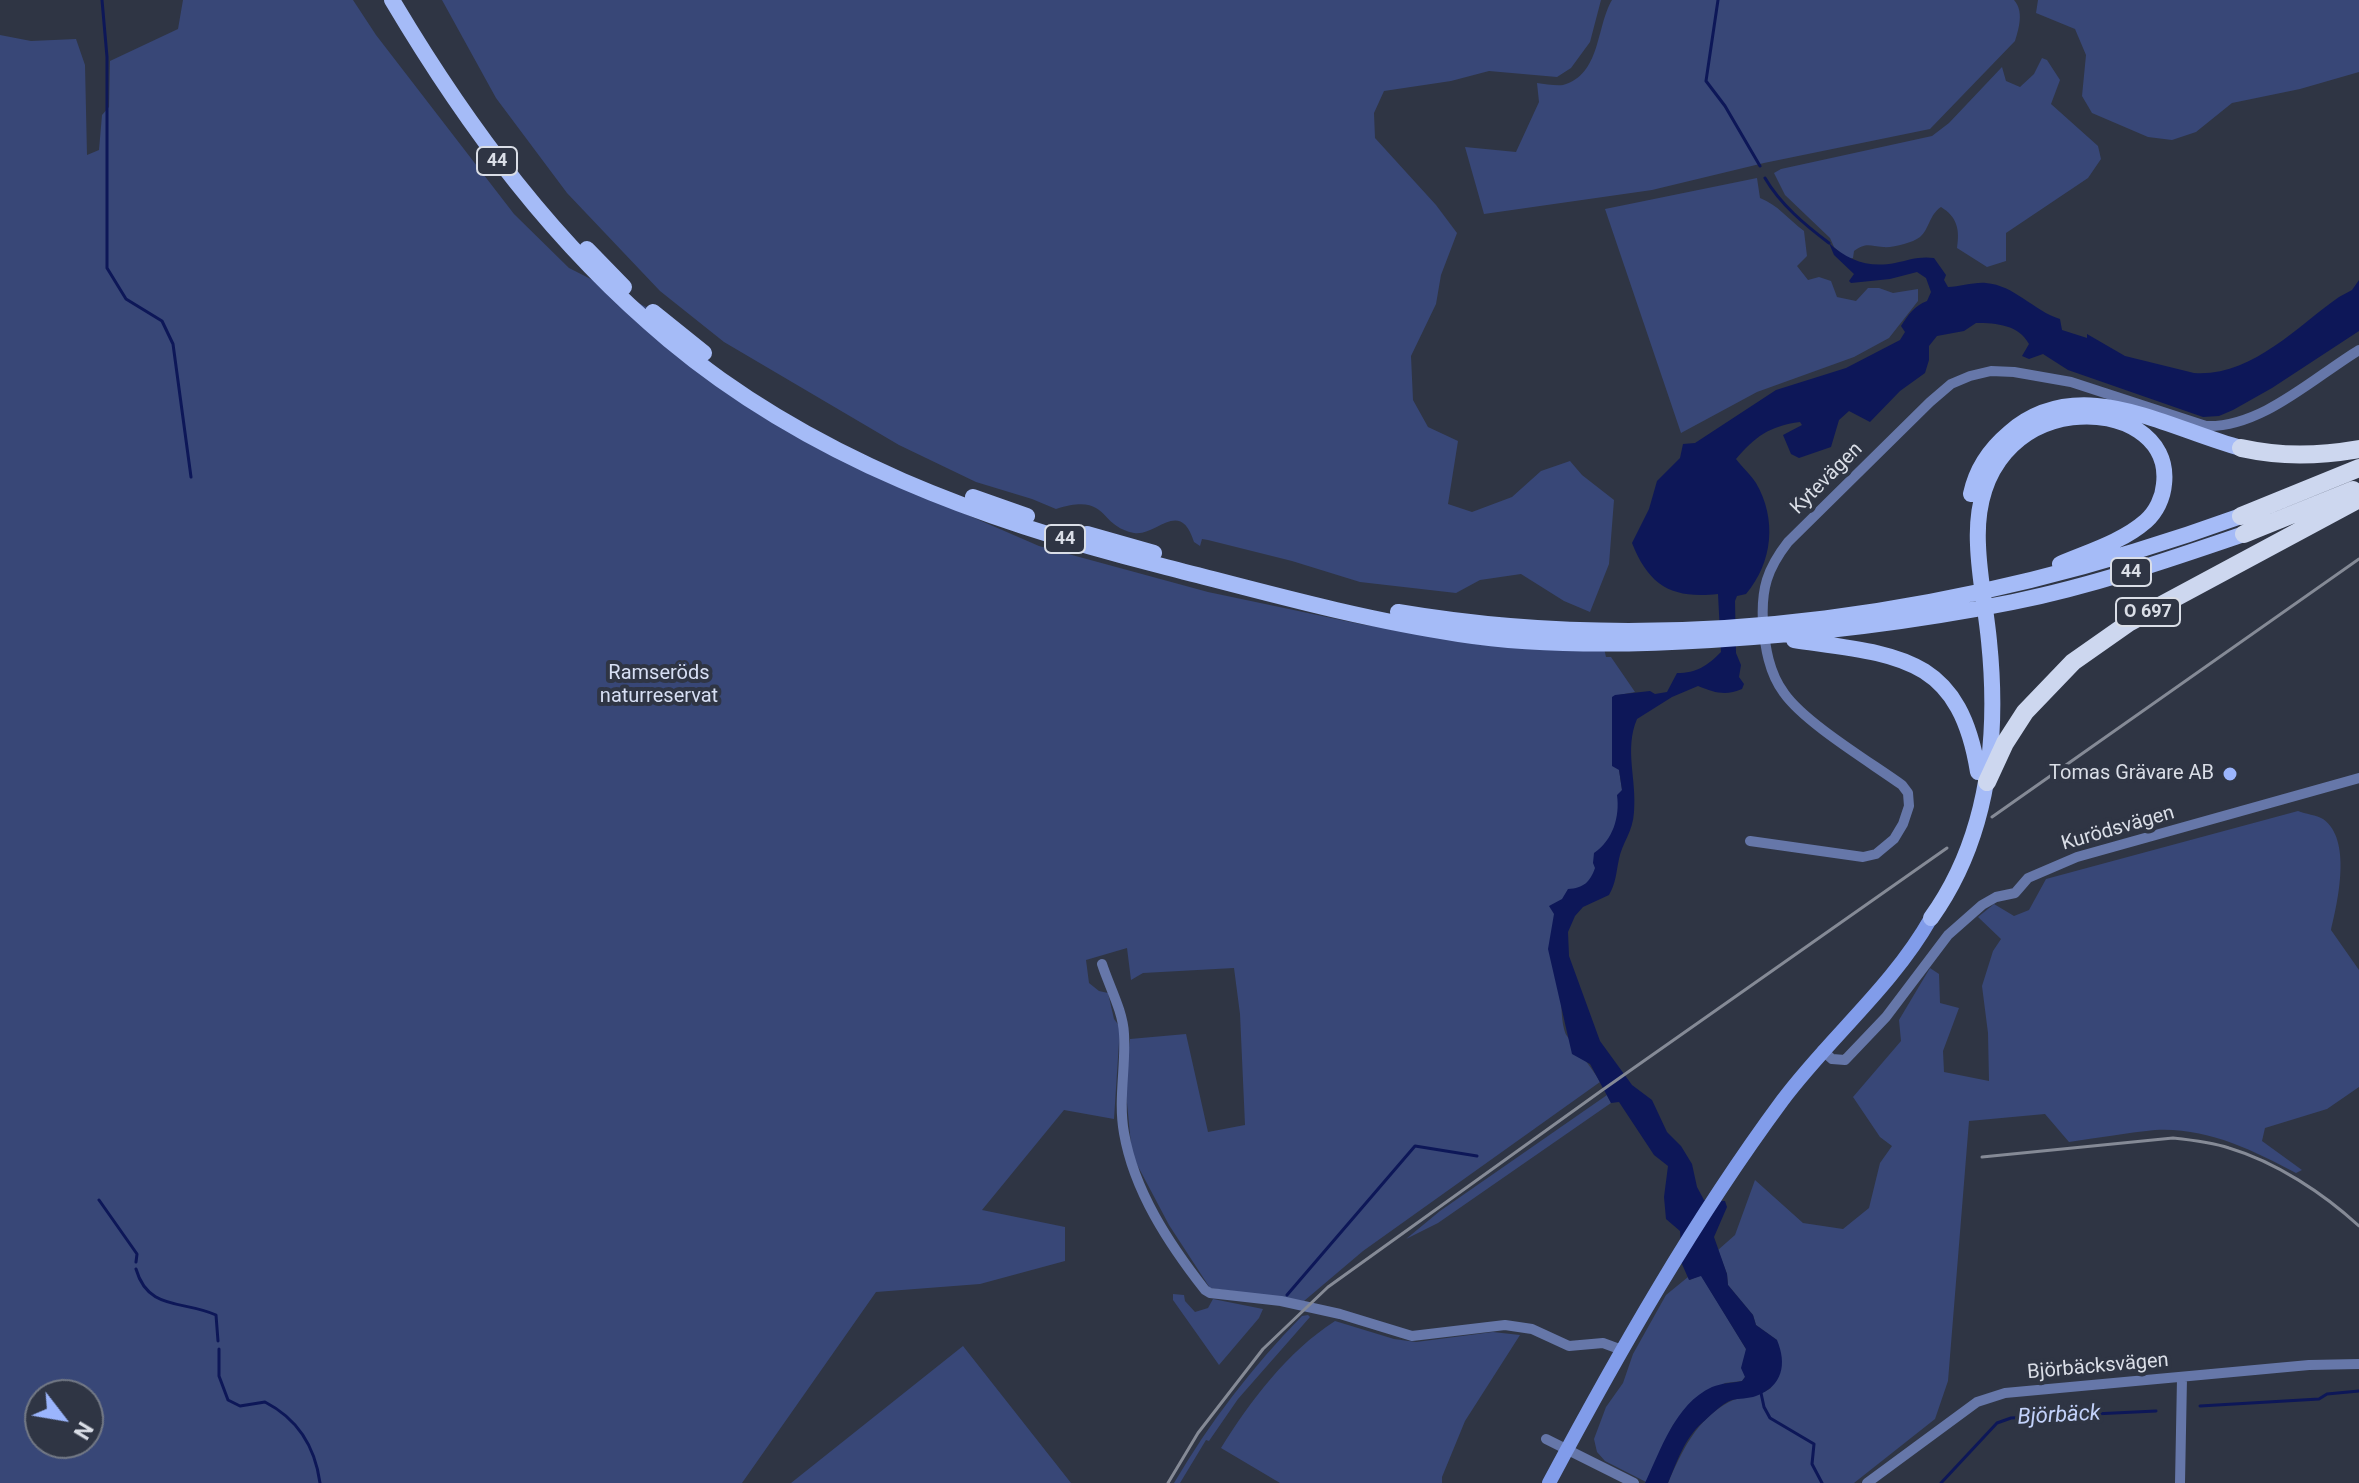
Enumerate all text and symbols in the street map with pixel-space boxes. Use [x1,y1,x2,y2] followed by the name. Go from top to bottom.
[477,147,517,175] road number: 44
[1786,438,1868,520] street label: Kytevägen
[1045,525,1085,553] road number: 44
[2111,558,2151,586] road number: 44
[2116,598,2180,626] road number: O 697
[600,662,718,709] park label: Ramseröds naturreservat
[2049,762,2214,786] place label: Tomas Grävare AB
[2221,765,2239,783] marker: Tomas Grävare AB
[2059,801,2177,857] street label: Kurödsvägen
[2026,1349,2170,1385] street label: Björbäcksvägen
[24,1379,104,1459] north arrow
[2017,1401,2101,1431] water label: Björbäck
[69,1417,98,1444] text: N

